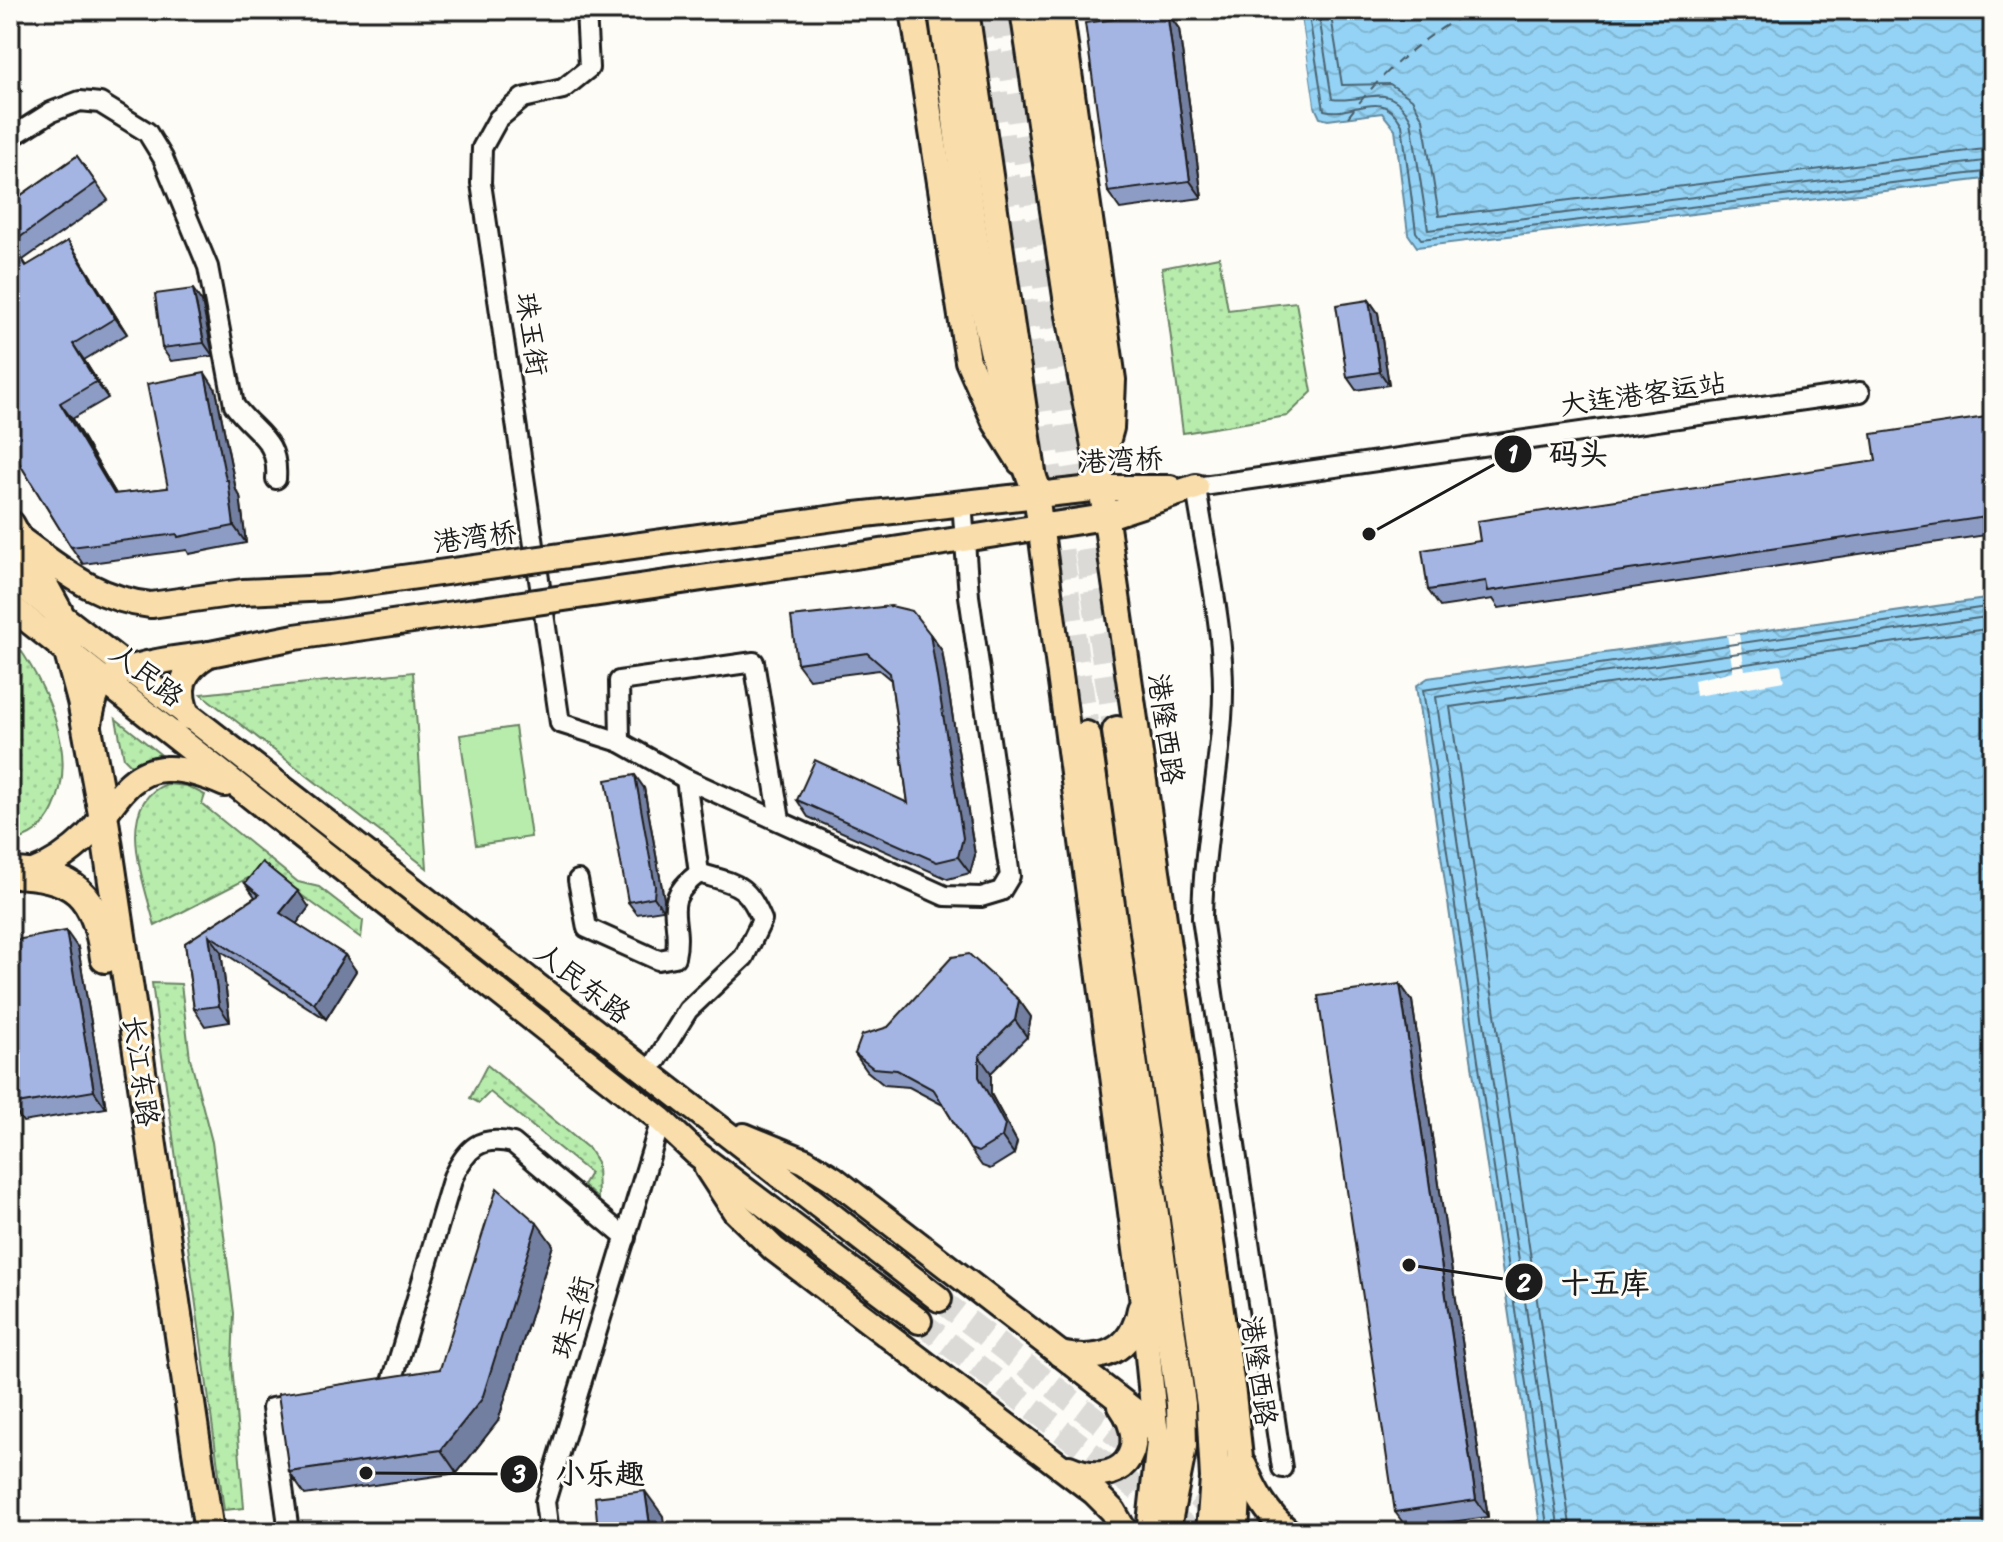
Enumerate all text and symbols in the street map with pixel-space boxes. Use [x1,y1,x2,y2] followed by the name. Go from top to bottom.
[502,289,562,379] street label: 珠玉街
[1556,358,1730,430] street label: 大连港客运站
[1493,427,1625,481] callout: 码头
[1549,427,1609,481] text: 码头
[1078,433,1164,487] street label: 港湾桥
[1508,433,1518,475] text: 1
[430,507,520,567] street label: 港湾桥
[99,630,195,720] street label: 人民路
[1134,670,1198,788] street label: 港隆西路
[524,929,642,1037] street label: 人民东路
[109,1012,173,1130] street label: 长江东路
[1504,1255,1666,1309] callout: 十五库
[1560,1256,1650,1310] text: 十五库
[1516,1262,1531,1304] text: 2
[536,1270,608,1364] street label: 珠玉街
[1227,1312,1291,1430] street label: 港隆西路
[499,1447,661,1501] callout: 小乐趣
[555,1447,645,1501] text: 小乐趣
[511,1453,526,1495] text: 3

